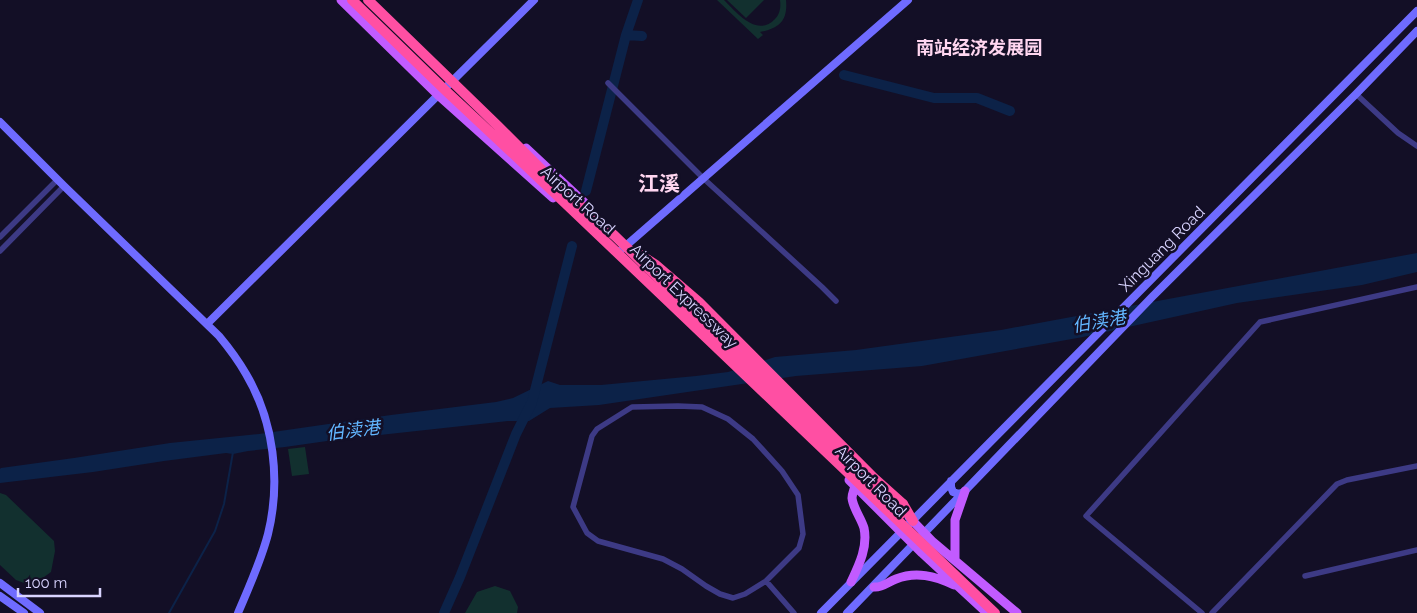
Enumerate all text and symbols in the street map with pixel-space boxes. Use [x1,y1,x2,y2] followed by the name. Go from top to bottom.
[916,37,1042,58] district label: 南站经济发展园
[537,162,619,238] street label: Airport Road
[638,171,680,196] district label: 江溪
[1115,202,1209,296] street label: Xinguang Road
[626,240,742,352] street label: Airport Expressway
[1071,305,1130,336] water label: 伯渎港
[325,416,384,444] water label: 伯渎港
[831,441,911,521] street label: Airport Road
[18,566,100,598] scale bar
[25,574,67,592] text: 100 m

